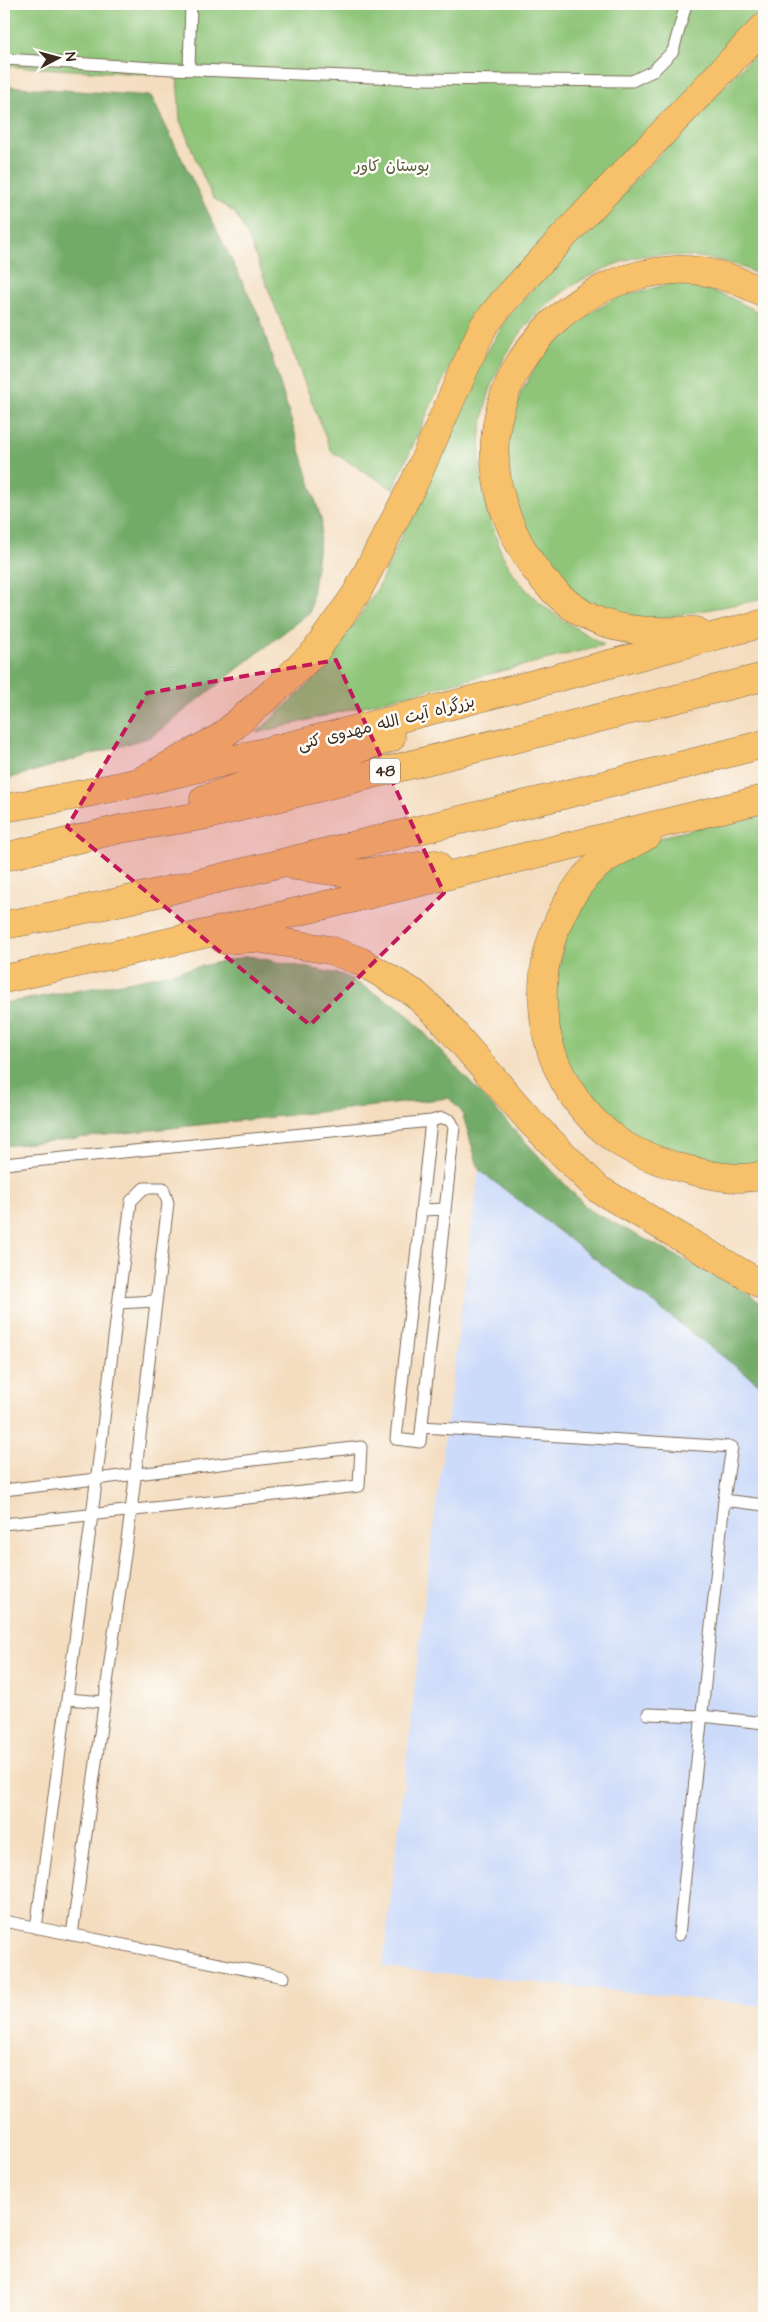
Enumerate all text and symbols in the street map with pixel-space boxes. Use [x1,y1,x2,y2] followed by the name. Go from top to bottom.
[32,32,82,82] north arrow
[60,51,80,62] text: N
[353,155,429,177] park label: بوستان کاور
[295,690,477,756] street label: بزرگراه آیت الله مهدوی کنی
[370,758,400,784] road number: 48

